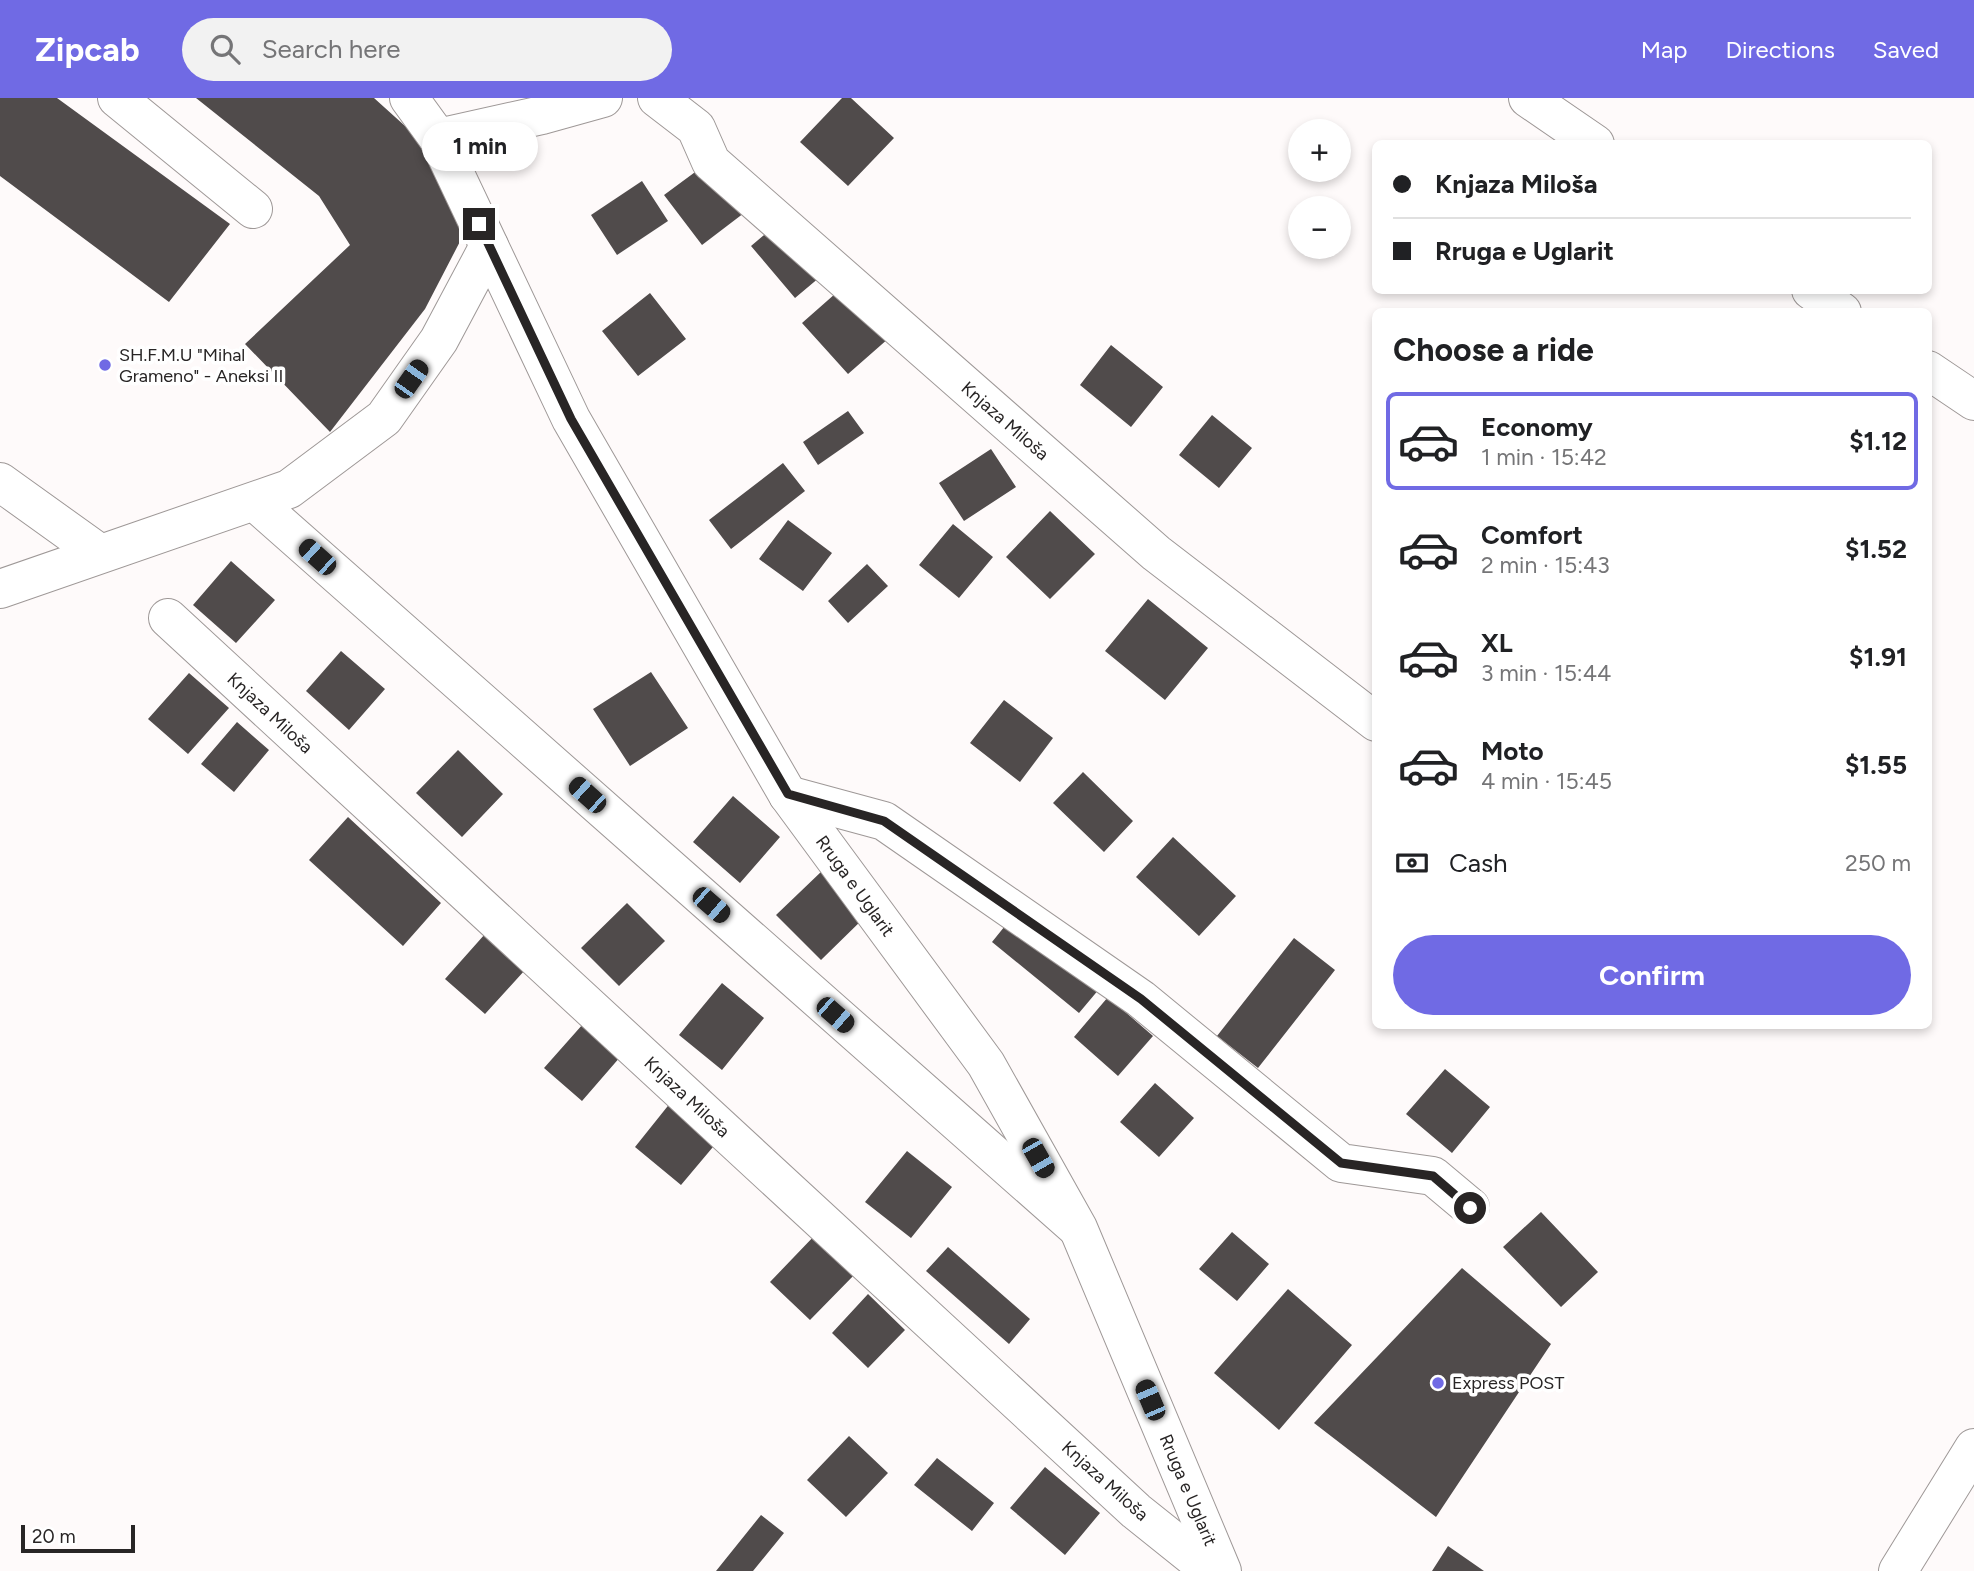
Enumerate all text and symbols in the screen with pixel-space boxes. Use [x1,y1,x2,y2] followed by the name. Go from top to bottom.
[182,18,672,81] search box
[35,30,140,69] text: Zipcab
[206,30,244,68] icon: search
[262,33,401,65] text: Search here
[1641,35,1687,64] text: Map
[1725,35,1835,64] text: Directions
[1873,35,1939,64] text: Saved
[1288,119,1351,259] map controls
[1288,119,1351,182] button: +
[421,122,537,172] callout: 1 min
[453,132,507,160] text: 1 min
[1435,168,1598,200] text: Knjaza Miloša
[1288,196,1351,259] button: −
[463,208,495,240] route end
[1435,235,1614,267] text: Rruga e Uglarit
[1393,331,1594,369] text: Choose a ride
[119,344,283,387] place label: SH.F.M.U "Mihal Grameno" - Aneksi II
[391,356,432,402] car
[97,357,113,373] marker: SH.F.M.U "Mihal Grameno" - Aneksi II
[957,377,1053,465] street label: Knjaza Miloša
[1397,410,1460,473] icon: car
[1481,411,1593,443] text: Economy
[1849,425,1907,457] text: $1.12
[1481,443,1607,471] text: 1 min · 15:42
[1397,518,1460,581] icon: car
[1481,519,1583,551] text: Comfort
[1845,533,1907,565] text: $1.52
[295,535,340,579] car
[1481,551,1610,579] text: 2 min · 15:43
[1397,626,1460,689] icon: car
[1481,627,1513,659] text: XL
[1849,641,1907,673] text: $1.91
[1481,659,1611,687] text: 3 min · 15:44
[223,668,317,758] street label: Knjaza Miloša
[1397,734,1460,797] icon: car
[1481,735,1544,767] text: Moto
[1845,749,1907,781] text: $1.55
[1481,767,1612,795] text: 4 min · 15:45
[565,773,610,817] car
[811,831,899,941] street label: Rruga e Uglarit
[1393,844,1431,882] icon: cash
[1449,847,1508,879] text: Cash
[1845,849,1911,877] text: 250 m
[689,883,734,927] car
[1393,935,1911,1015] button: Confirm
[813,993,858,1037] car
[640,1052,734,1142] street label: Knjaza Miloša
[1019,1135,1058,1181] car
[1454,1192,1486,1224] route start
[1452,1372,1564,1394] place label: Express POST
[1430,1375,1446,1391] marker: Express POST
[1133,1377,1168,1423] car
[1155,1431,1222,1549] street label: Rruga e Uglarit
[1057,1436,1153,1526] street label: Knjaza Miloša
[21,1522,135,1554] scale bar
[32,1525,76,1548] text: 20 m

